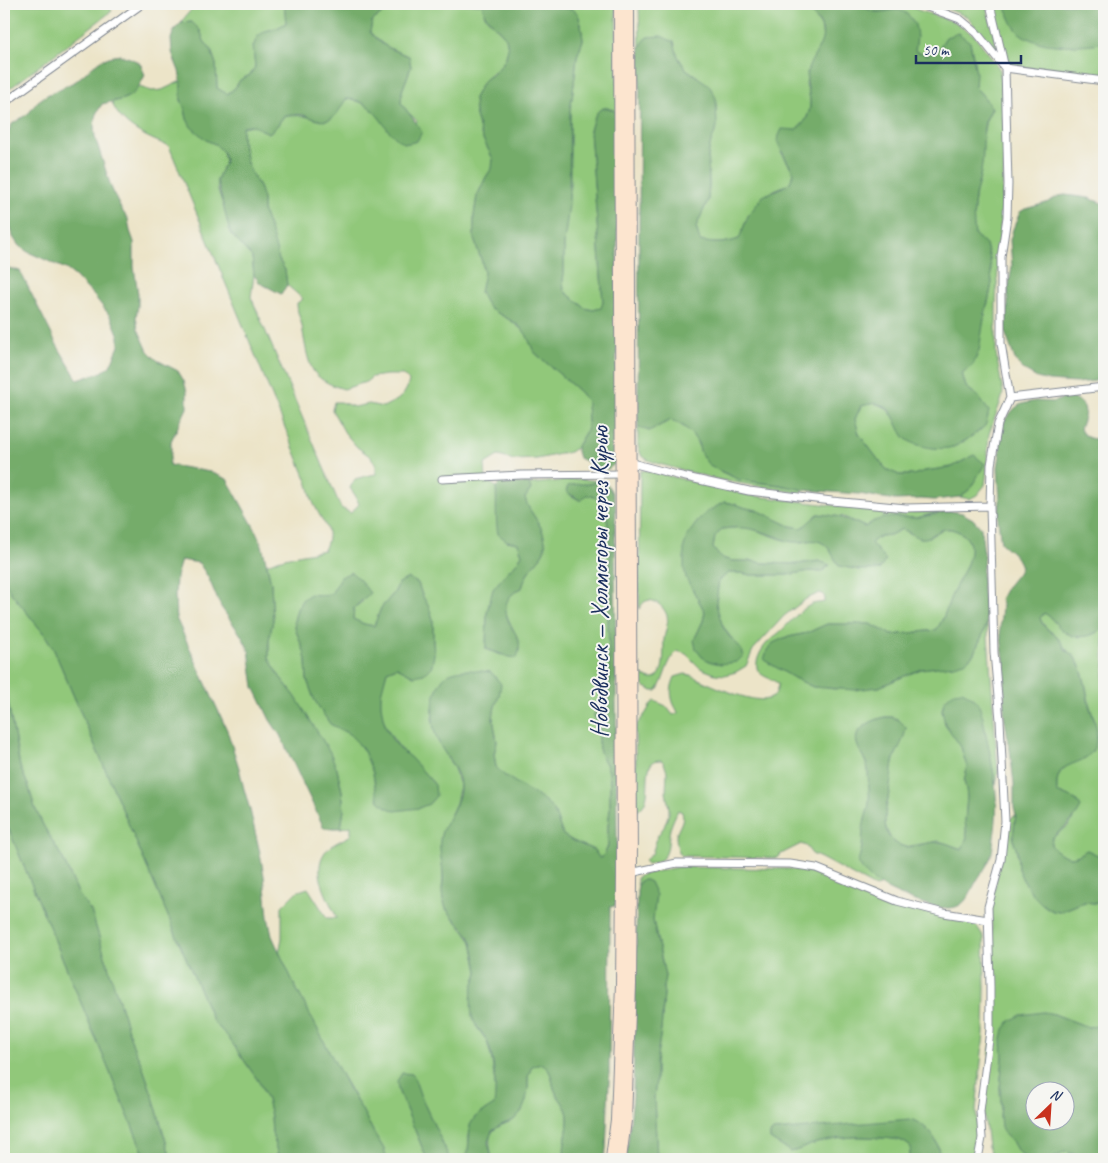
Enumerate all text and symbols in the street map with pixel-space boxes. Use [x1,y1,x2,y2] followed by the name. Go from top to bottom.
[916,32,1020,64] scale bar
[923,41,950,60] text: 50 m
[584,425,616,738] street label: Новодвинск — Холмогоры через Курью
[1026,1080,1076,1130] north arrow
[1048,1085,1065,1105] text: N

